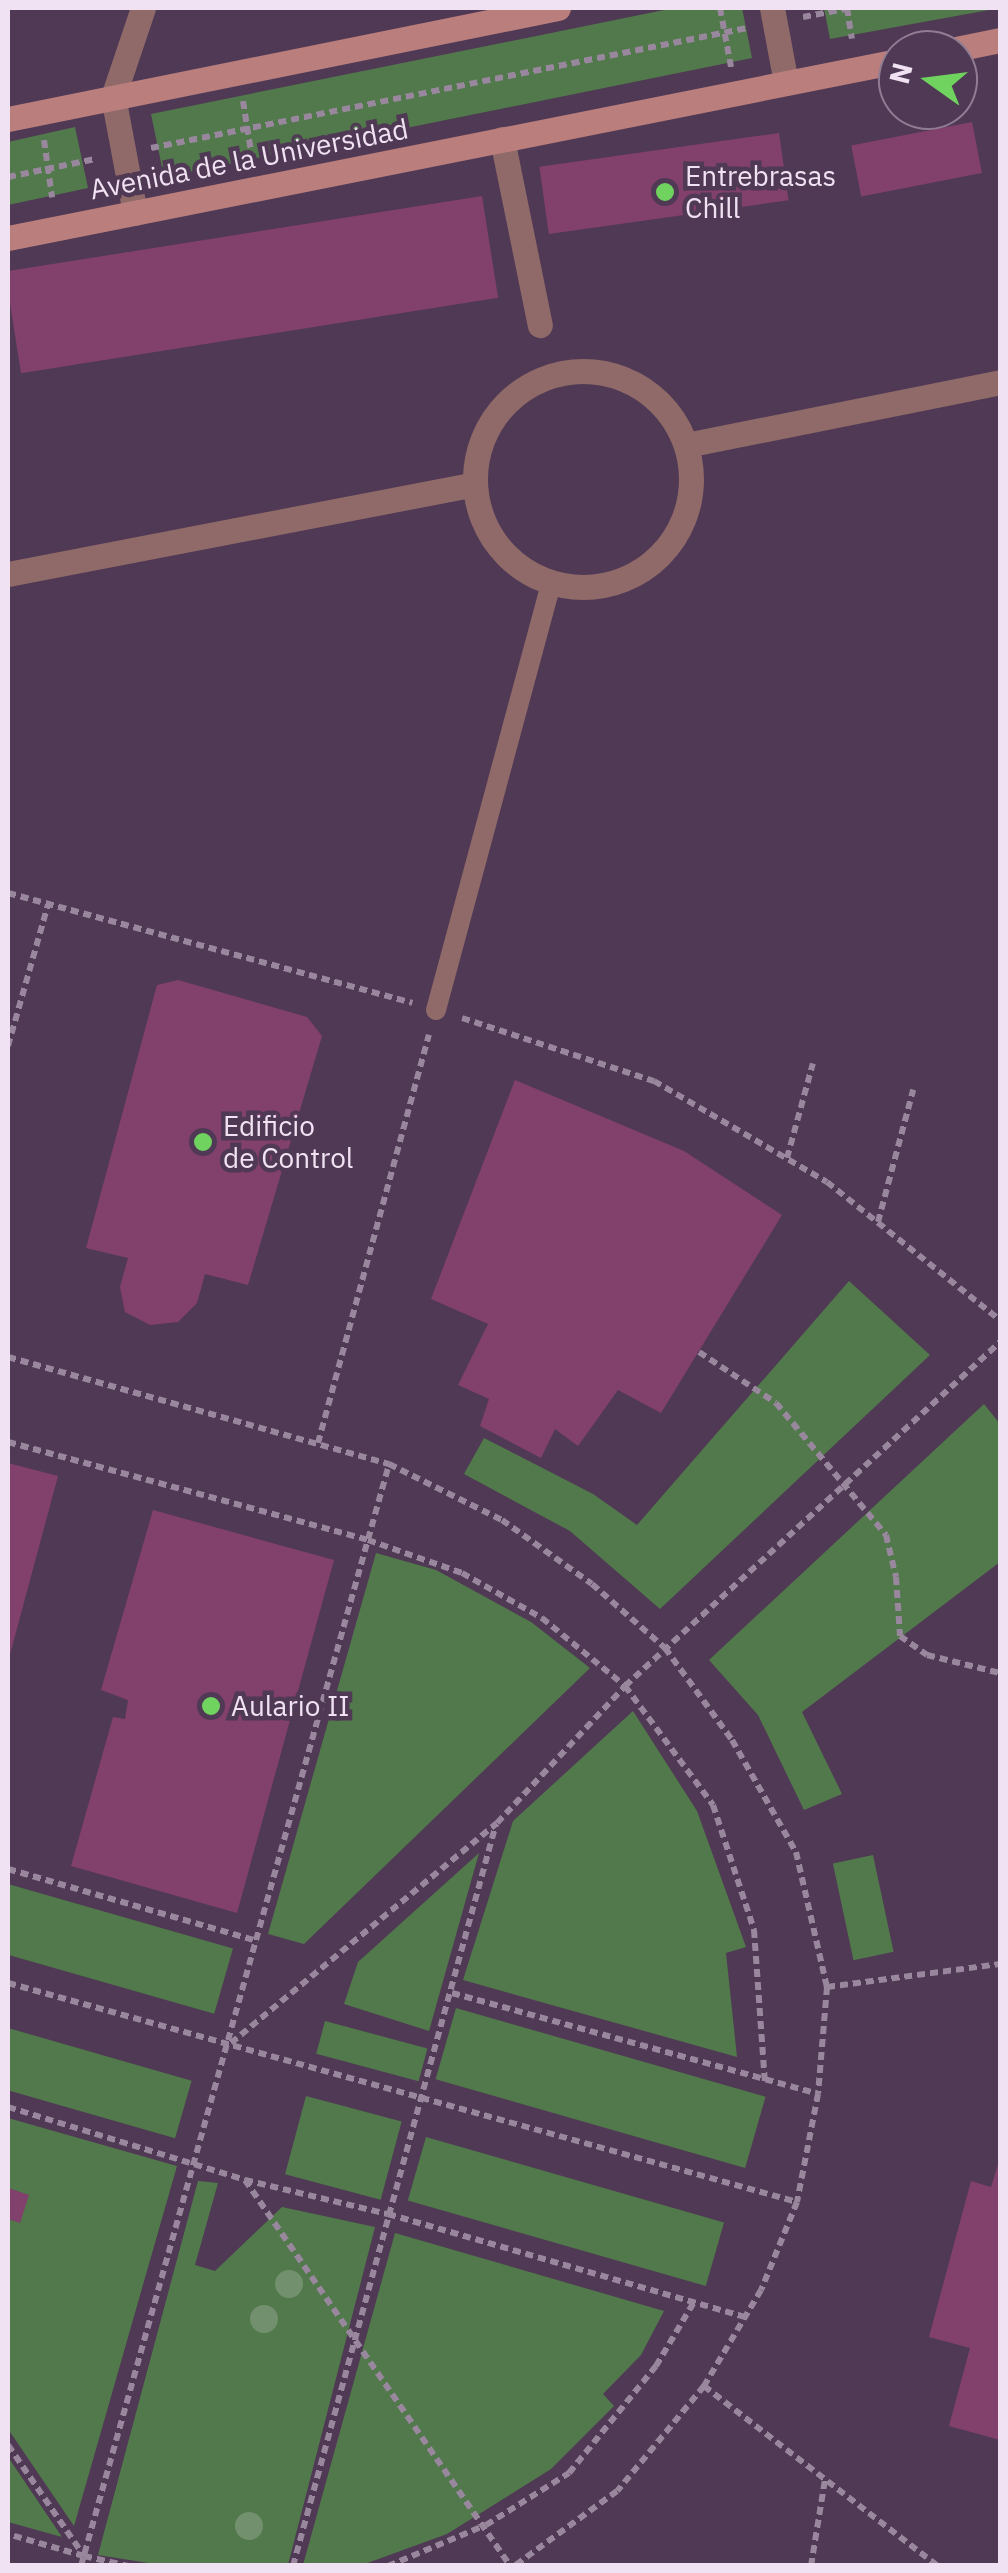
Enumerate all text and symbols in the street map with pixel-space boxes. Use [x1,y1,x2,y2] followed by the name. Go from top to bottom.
[878,30,978,130] north arrow
[880,59,921,87] text: N
[87,112,411,206] street label: Avenida de la Universidad
[685,159,836,225] place label: Entrebrasas Chill
[654,181,676,203] marker: Entrebrasas Chill
[223,1109,353,1175] place label: Edificio de Control
[192,1131,214,1153] marker: Edificio de Control
[231,1689,349,1723] place label: Aulario II
[200,1695,222,1717] marker: Aulario II

